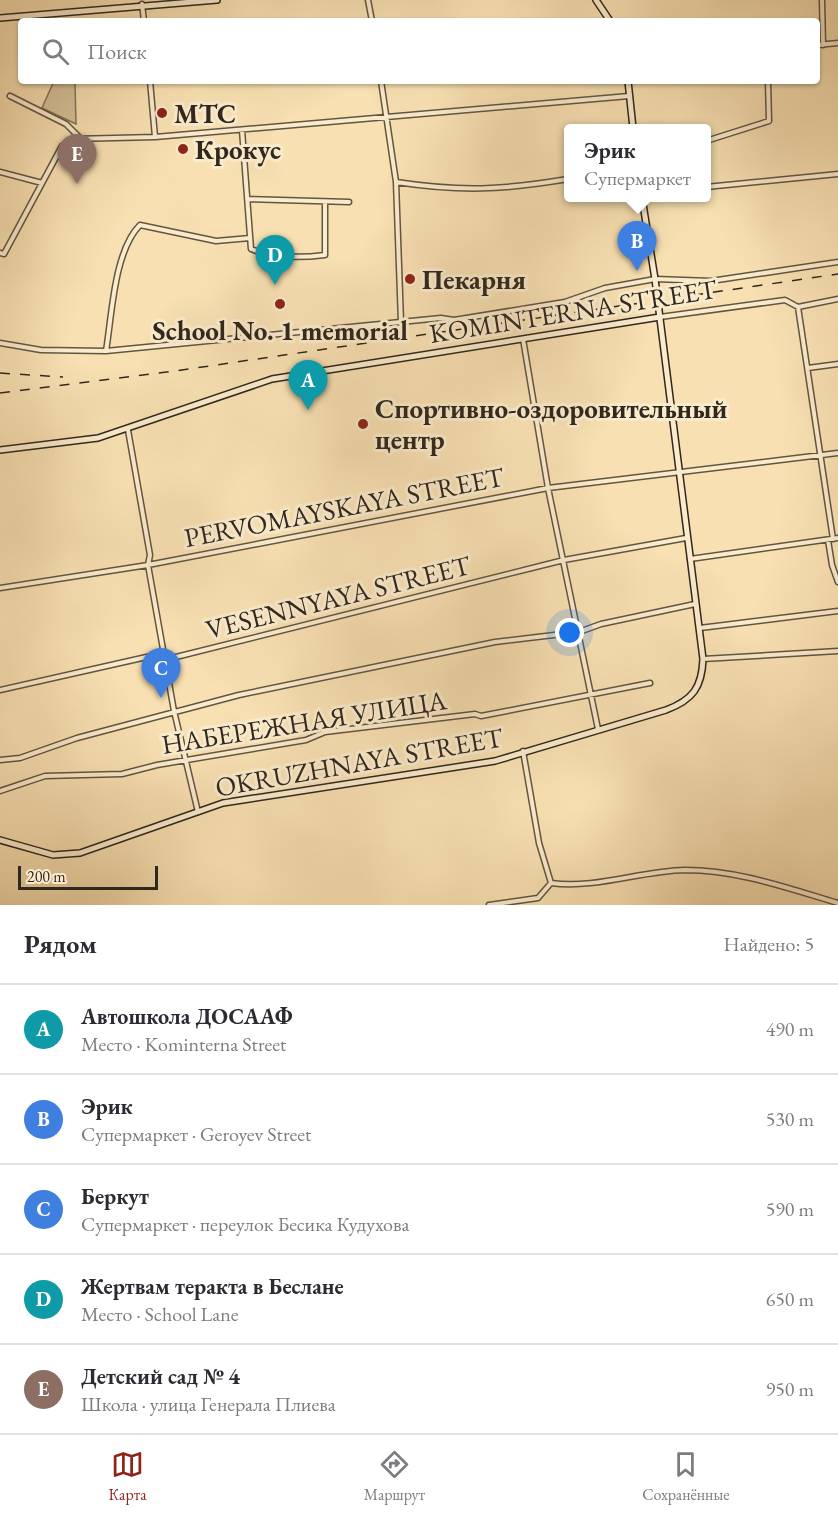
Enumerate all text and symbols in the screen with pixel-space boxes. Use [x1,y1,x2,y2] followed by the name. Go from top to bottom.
[18,18,820,84] search box
[39,35,72,68] icon: search
[87,37,147,66] text: Поиск
[174,96,236,131] place label: МТС
[155,106,169,120] marker: МТС
[564,124,711,202] popup
[195,132,281,167] place label: Крокус
[58,134,97,184] pin: E
[584,136,636,165] text: Эрик
[176,142,190,156] marker: Крокус
[584,165,691,191] text: Супермаркет
[618,222,656,271] pin: B
[256,236,294,285] pin: D
[422,262,526,297] place label: Пекарня
[427,271,720,351] street label: KOMINTERNA STREET
[403,272,417,286] marker: Пекарня
[273,297,287,311] marker: School No. 1 memorial
[152,313,408,348] place label: School No. 1 memorial
[288,360,328,410] pin: A
[375,391,728,457] place label: Спортивно-оздоровительный центр
[356,417,370,431] marker: Спортивно-оздоровительный центр
[181,459,508,555] street label: PERVOMAYSKAYA STREET
[202,547,475,647] street label: VESENNYAYA STREET
[555,618,584,647] your location
[142,648,180,698] pin: C
[159,682,449,762] street label: НАБЕРЕЖНАЯ УЛИЦА
[213,719,506,805] street label: OKRUZHNAYA STREET
[18,863,158,890] scale bar
[27,866,66,887] text: 200 m
[24,927,97,961] text: Рядом
[723,931,814,957] text: Найдено: 5
[81,1002,292,1031] text: Автошкола ДОСААФ
[36,1016,51,1042] text: A
[766,1016,814,1042] text: 490 m
[81,1031,286,1057] text: Место · Kominterna Street
[81,1092,133,1121] text: Эрик
[37,1106,50,1132] text: B
[766,1106,814,1132] text: 530 m
[81,1121,311,1147] text: Супермаркет · Geroyev Street
[81,1182,149,1211] text: Беркут
[36,1196,51,1222] text: C
[766,1196,814,1222] text: 590 m
[81,1211,409,1237] text: Супермаркет · переулок Бесика Кудухова
[81,1272,344,1301] text: Жертвам теракта в Беслане
[36,1286,51,1312] text: D
[766,1286,814,1312] text: 650 m
[81,1301,239,1327] text: Место · School Lane
[81,1362,240,1391] text: Детский сад № 4
[38,1376,49,1402] text: E
[766,1376,814,1402] text: 950 m
[81,1391,336,1417] text: Школа · улица Генерала Плиева
[109,1448,147,1505] tab: Карта
[364,1448,425,1505] tab: Маршрут
[642,1448,729,1505] tab: Сохранённые

